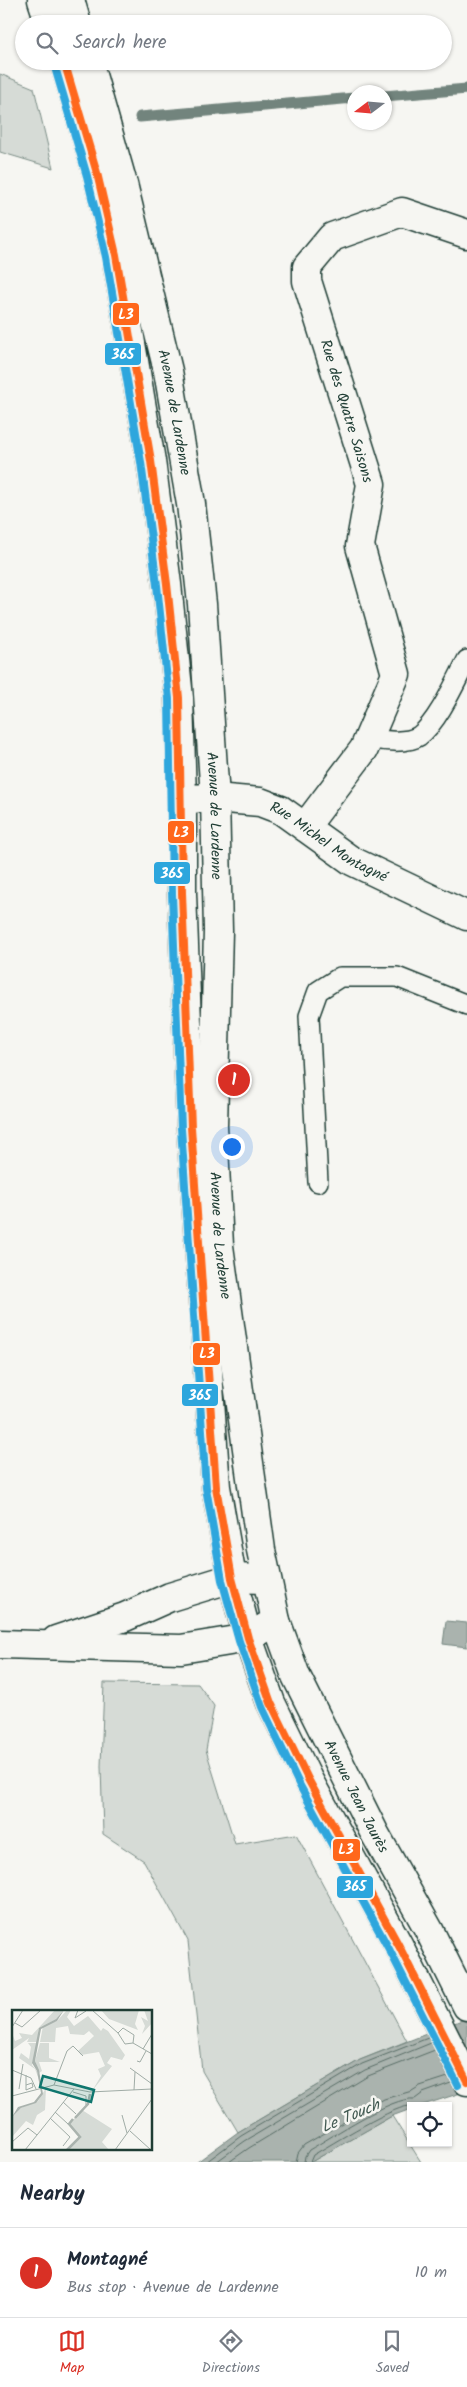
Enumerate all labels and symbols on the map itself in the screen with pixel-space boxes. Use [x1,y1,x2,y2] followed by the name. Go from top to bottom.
[347,85,392,130] north arrow
[112,302,140,326] line badge: L3
[118,304,134,326] text: L3
[313,337,379,487] street label: Rue des Quatre Saisons
[104,342,142,366] line badge: 365
[111,344,136,366] text: 365
[150,347,197,478] street label: Avenue de Lardenne
[199,751,228,880] street label: Avenue de Lardenne
[266,796,393,890] street label: Rue Michel Montagné
[167,820,195,844] line badge: L3
[173,822,189,844] text: L3
[153,861,191,885] line badge: 365
[160,863,185,885] text: 365
[218,1061,250,1099] pin: 1
[219,1134,245,1160] your location
[202,1171,237,1301] street label: Avenue de Lardenne
[192,1342,221,1366] line badge: L3
[199,1343,215,1365] text: L3
[181,1383,219,1407] line badge: 365
[188,1385,213,1407] text: 365
[317,1736,395,1858] street label: Avenue Jean Jaurès
[332,1838,361,1862] line badge: L3
[338,1839,354,1861] text: L3
[336,1875,374,1899] line badge: 365
[343,1876,368,1898] text: 365
[12,2010,152,2150] inset map
[317,2092,385,2140] water label: Le Touch

